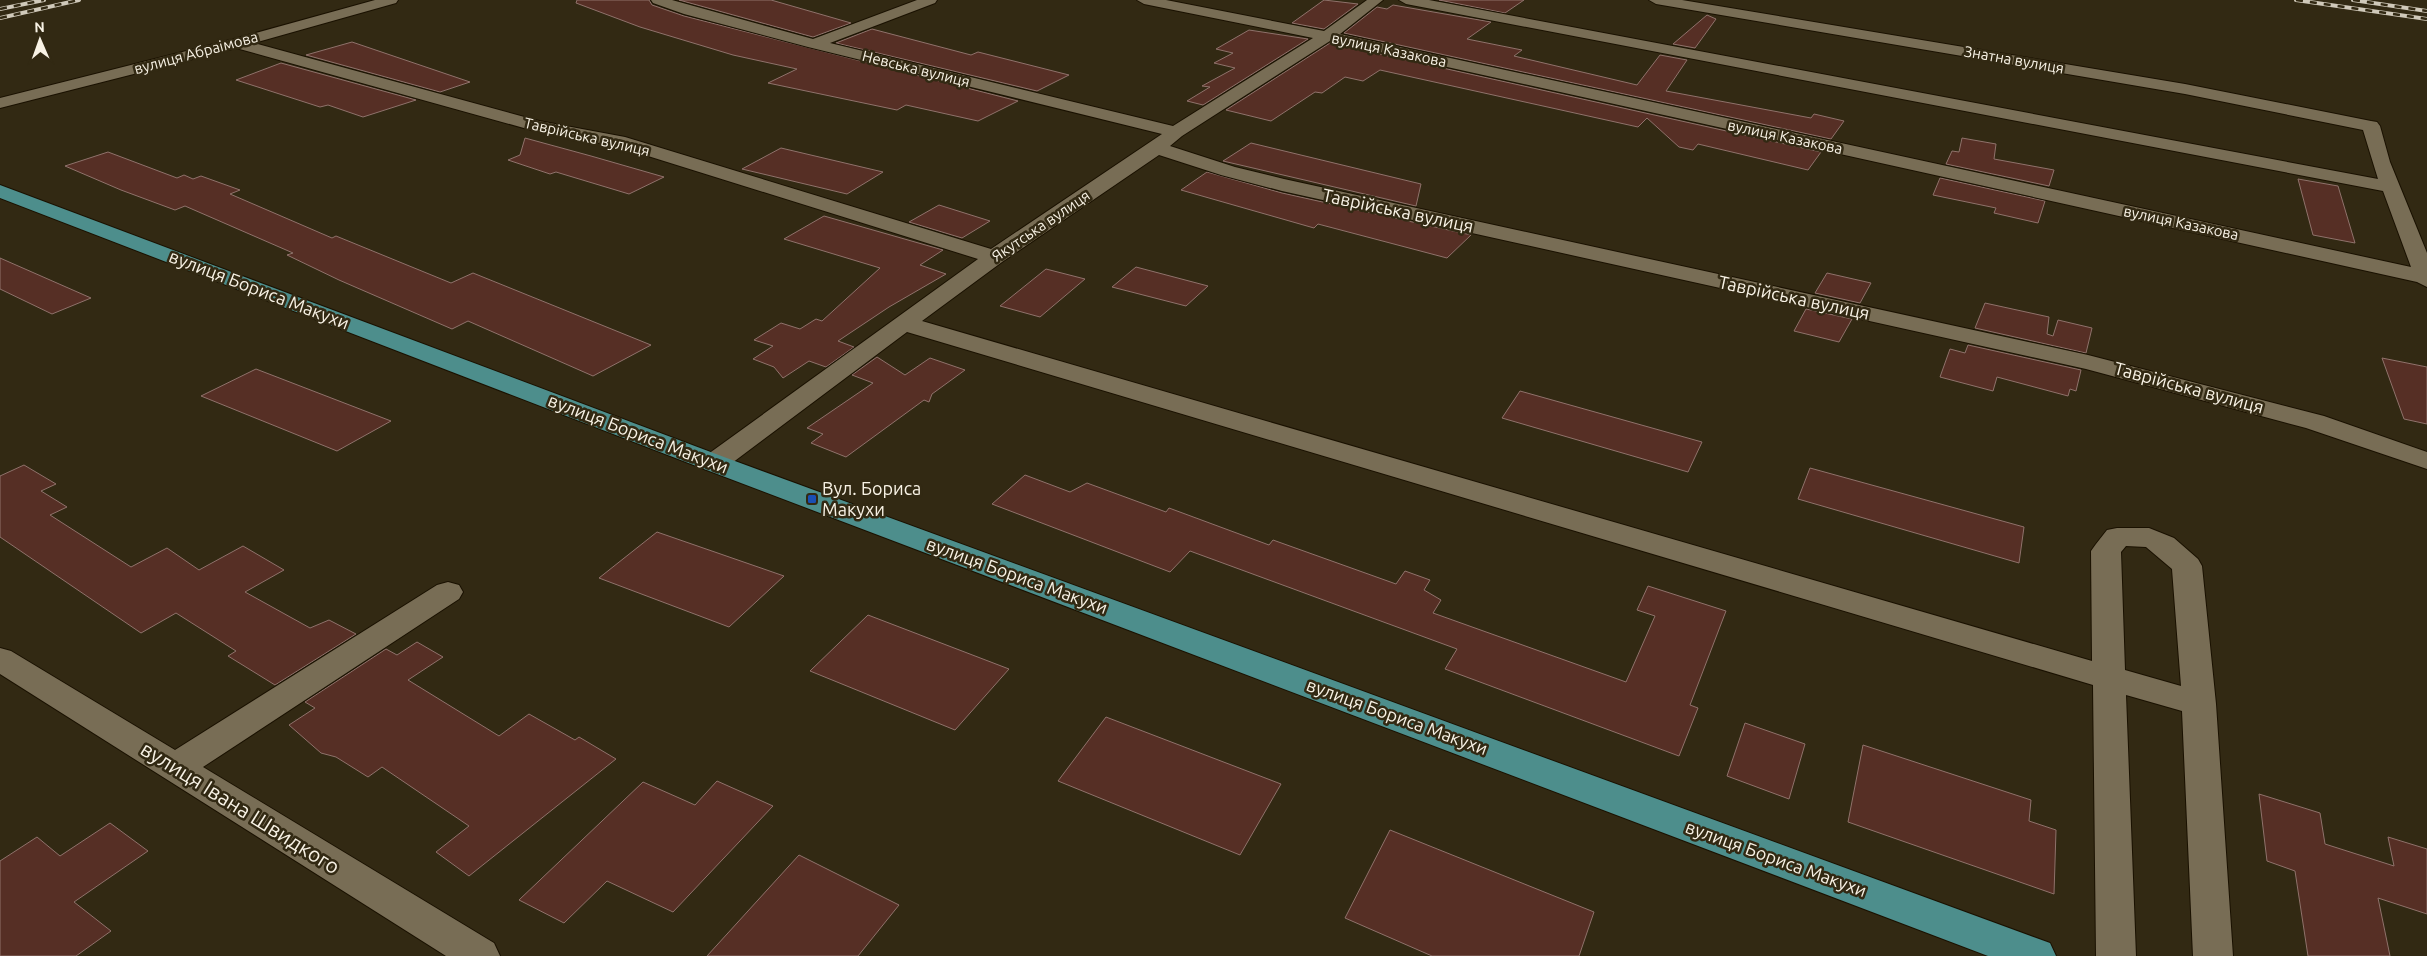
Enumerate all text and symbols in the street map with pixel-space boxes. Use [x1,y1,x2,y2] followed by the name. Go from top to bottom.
[15,15,65,65] north arrow
[34,19,45,35] text: N
[132,28,260,77] street label: вулиця Абраімова
[1330,29,1448,70] street label: вулиця Казакова
[1963,42,2065,77] street label: Знатна вулиця
[861,47,972,90] street label: Невська вулиця
[523,114,652,159] street label: Таврійська вулиця
[1726,116,1844,157] street label: вулиця Казакова
[1321,184,1476,236] street label: Таврійська вулиця
[988,186,1093,265] street label: Якутська вулиця
[2122,202,2240,243] street label: вулиця Казакова
[167,245,352,333] street label: вулиця Бориса Макухи
[1717,271,1872,323] street label: Таврійська вулиця
[2112,357,2266,417] street label: Таврійська вулиця
[546,389,731,477] street label: вулиця Бориса Макухи
[822,478,921,519] place label: Вул. Бориса Макухи
[806,493,818,505] marker: Вул. Бориса Макухи
[924,533,1111,617] street label: вулиця Бориса Макухи
[1304,674,1491,758] street label: вулиця Бориса Макухи
[137,736,344,878] street label: вулиця Івана Швидкого
[1683,816,1870,900] street label: вулиця Бориса Макухи

